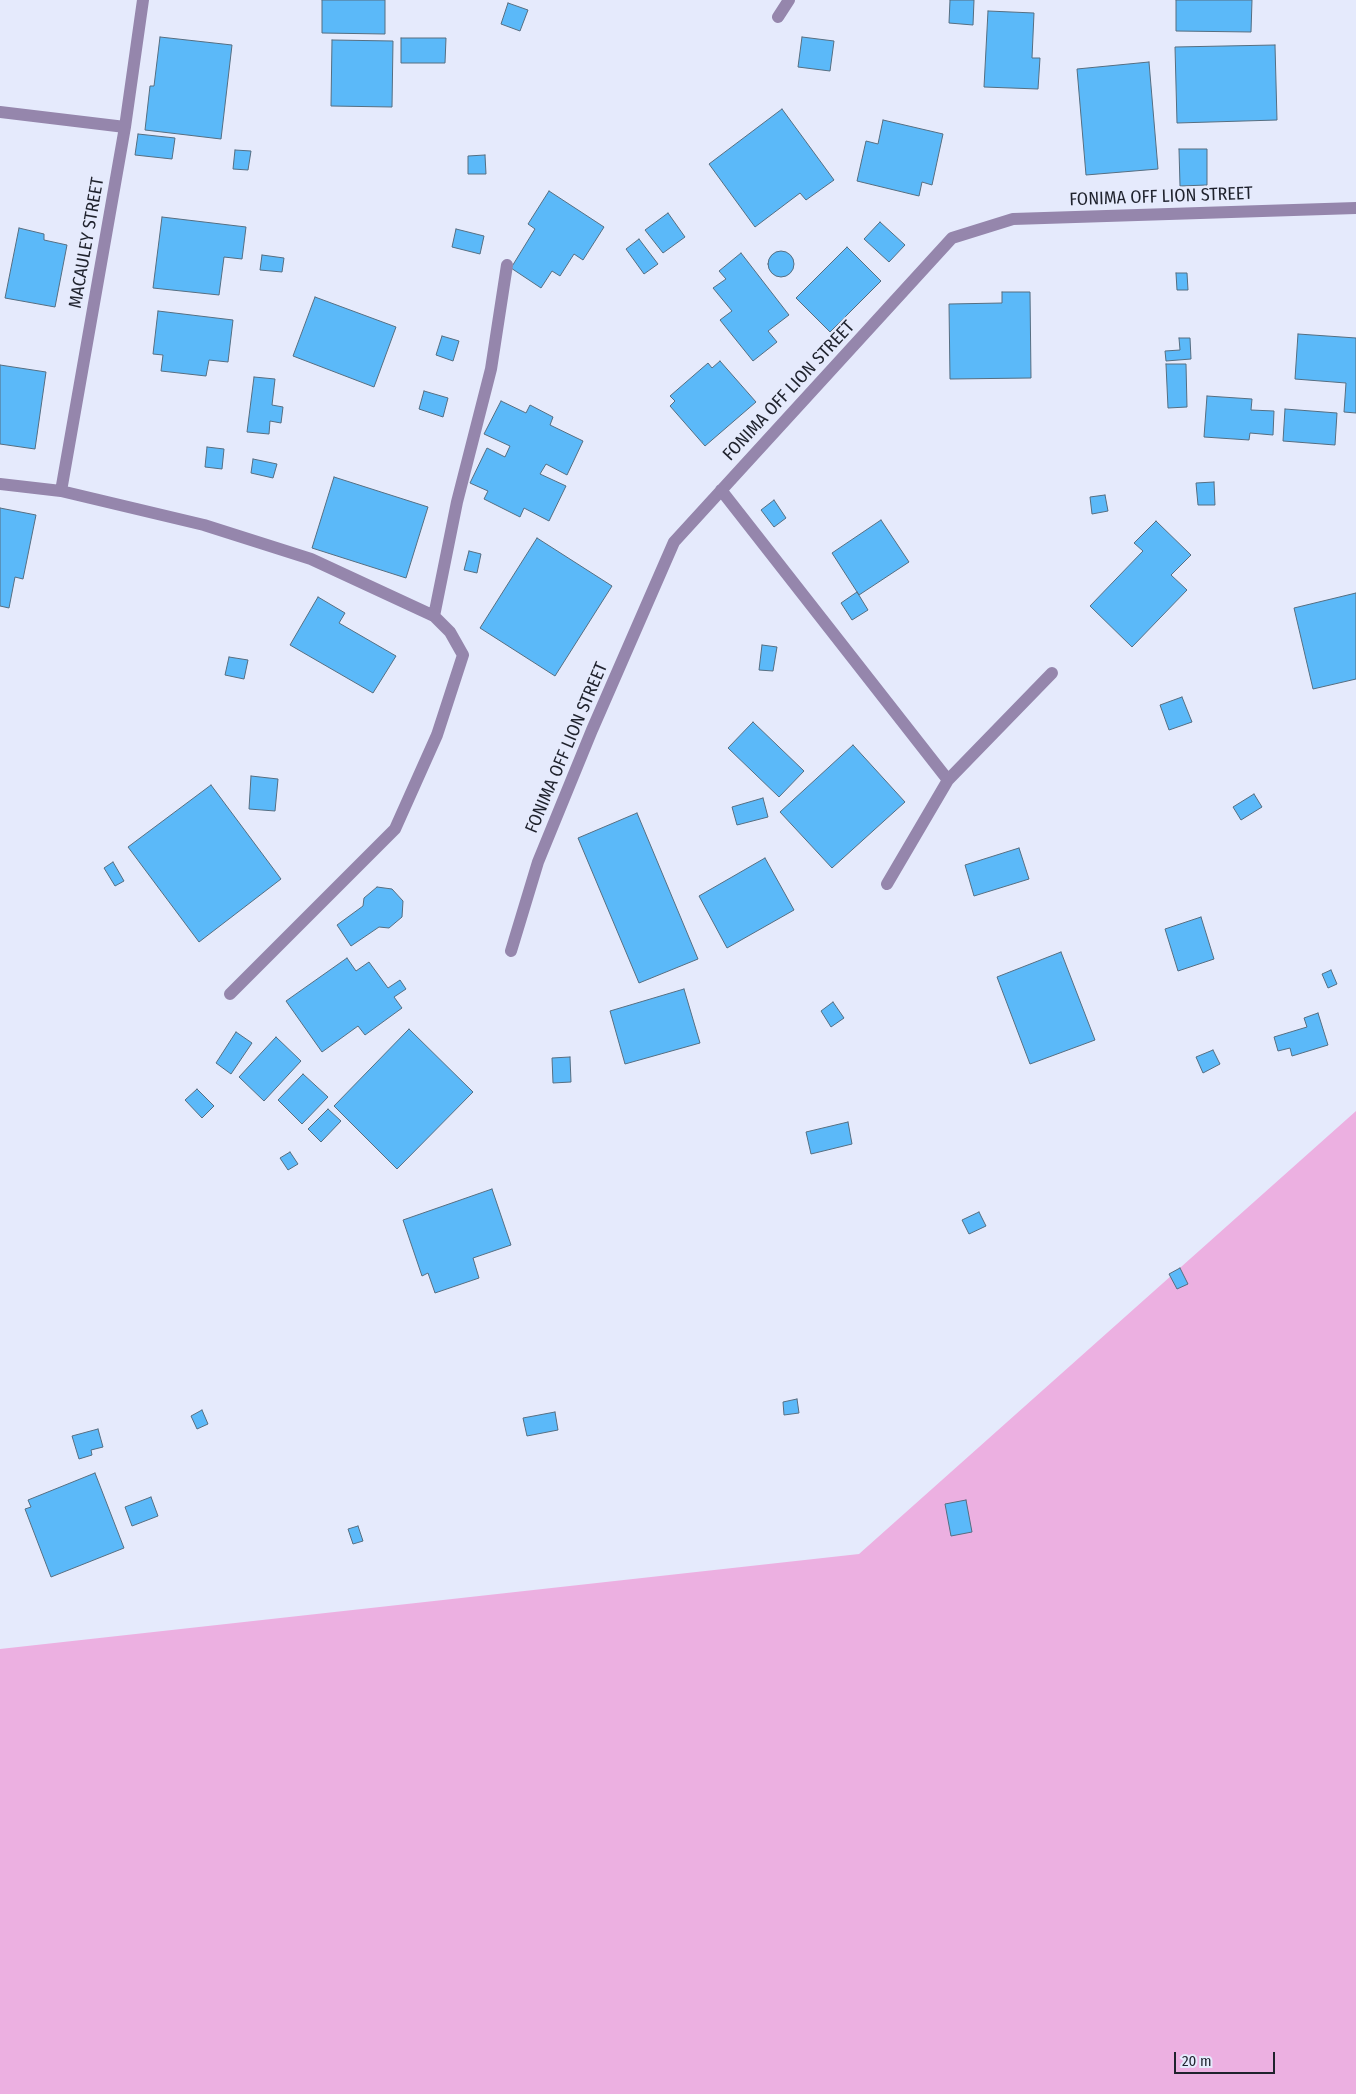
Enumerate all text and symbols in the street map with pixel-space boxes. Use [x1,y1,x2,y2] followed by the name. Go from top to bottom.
[65,176,109,310] street label: MACAULEY STREET
[1069,183,1253,211] street label: FONIMA OFF LION STREET
[719,317,859,465] street label: FONIMA OFF LION STREET
[521,659,613,837] street label: FONIMA OFF LION STREET
[1176,2042,1277,2074] scale bar
[1182,2052,1212,2070] text: 20 m

